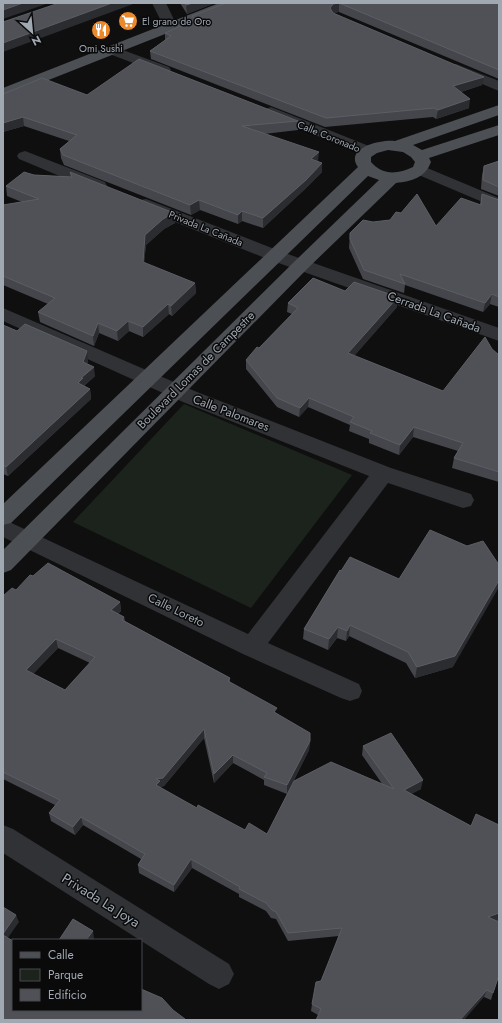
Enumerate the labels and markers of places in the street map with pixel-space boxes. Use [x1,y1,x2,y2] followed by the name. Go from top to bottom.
[117,10,139,32] supermarket icon: El grano de Oro
[142,14,211,29] place label: El grano de Oro
[90,19,112,41] restaurant icon: Omi Sushi
[79,41,123,56] place label: Omi Sushi

